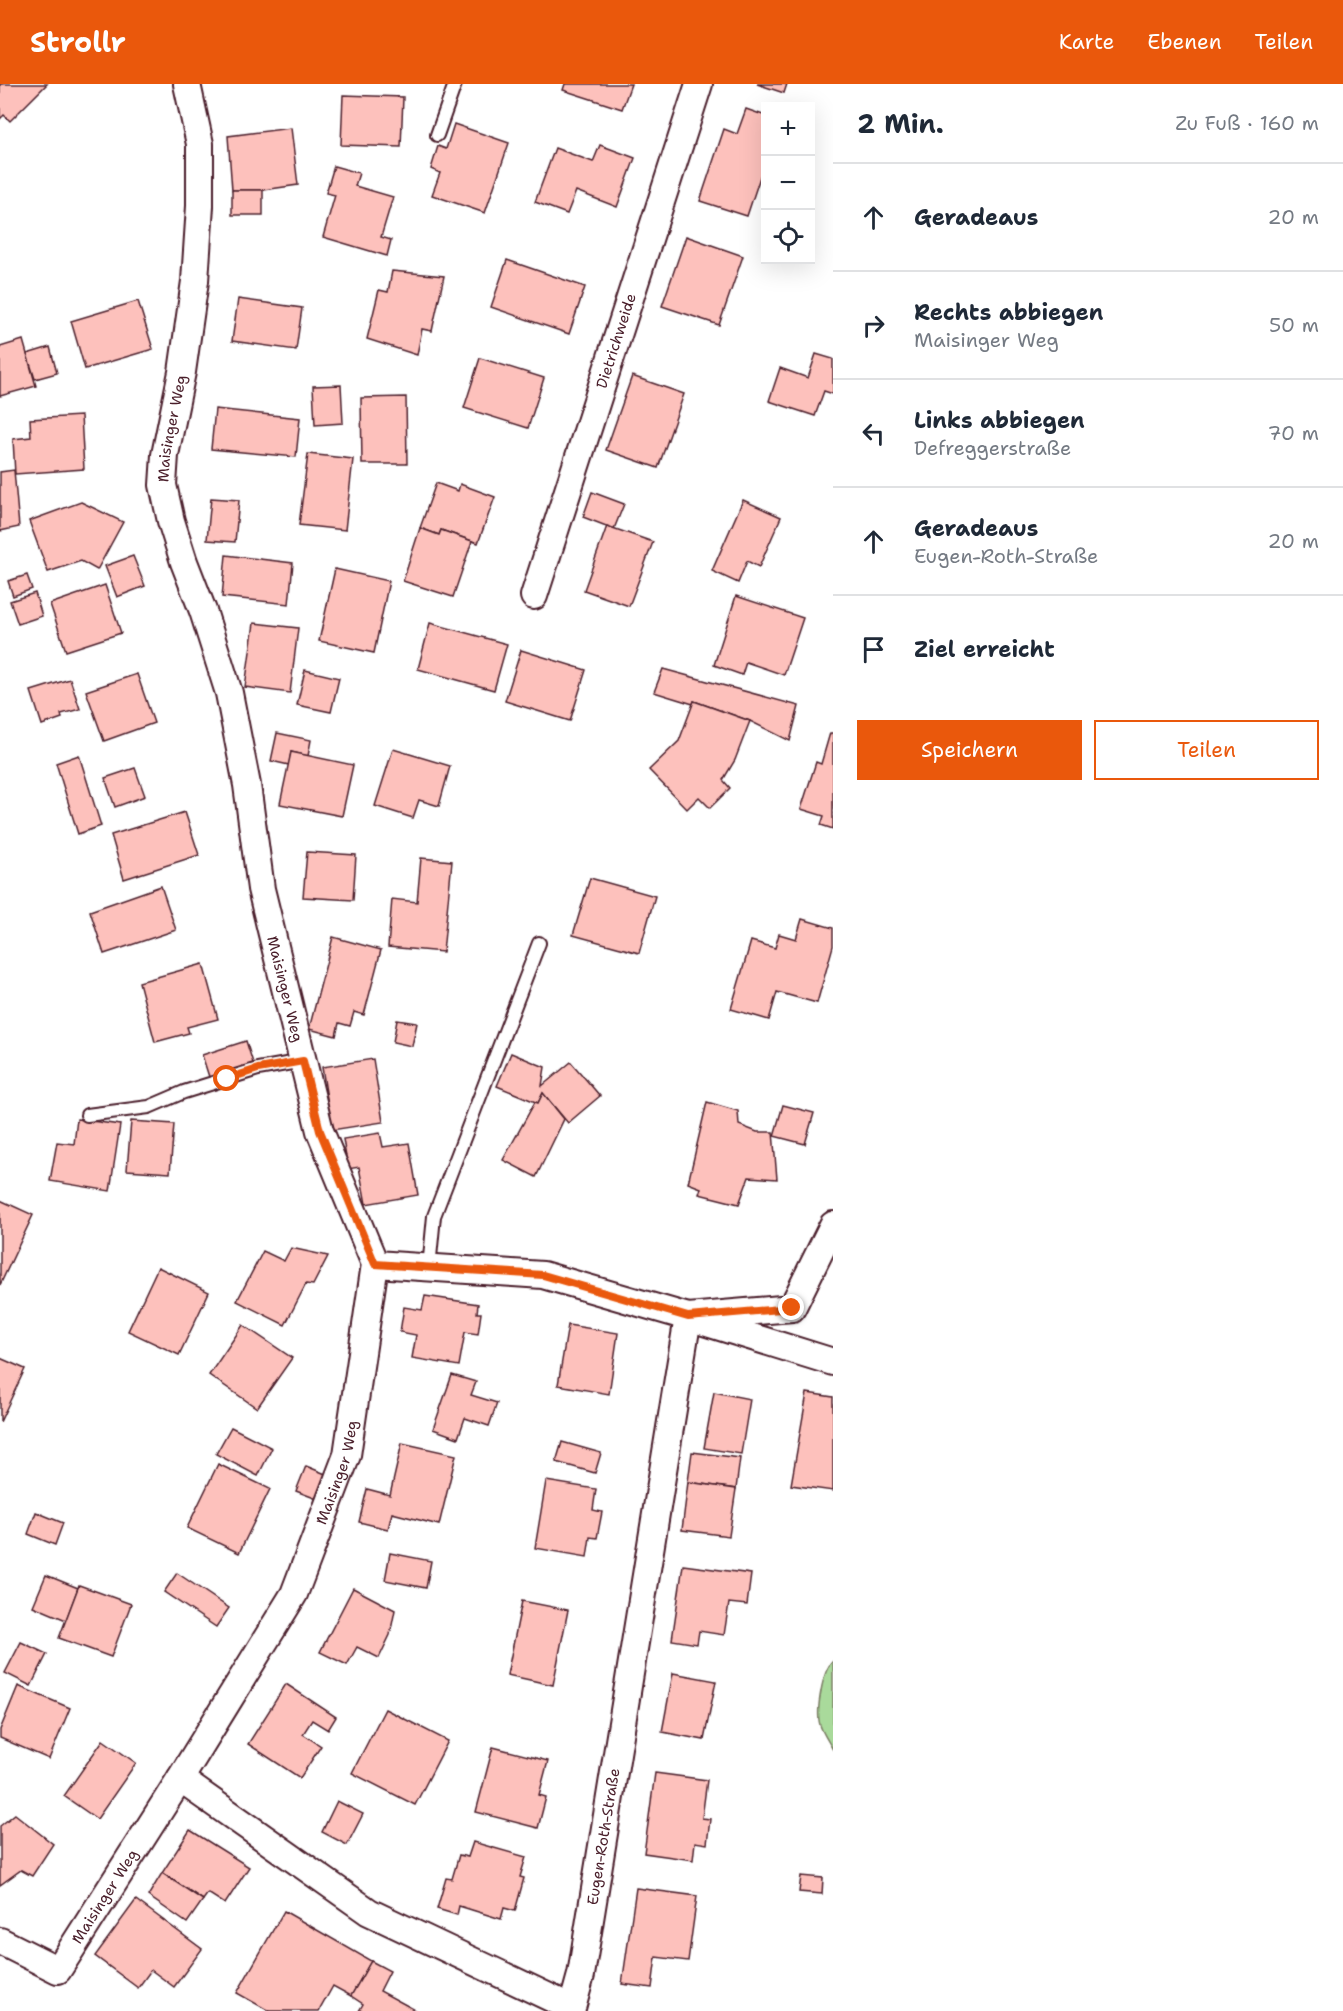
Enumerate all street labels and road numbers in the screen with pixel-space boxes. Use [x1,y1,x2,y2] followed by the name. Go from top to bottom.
[592,291,641,391] street label: Dietrichweide
[153,373,191,483] street label: Maisinger Weg
[262,934,308,1044] street label: Maisinger Weg
[311,1419,362,1528] street label: Maisinger Weg
[583,1767,624,1907] street label: Eugen-Roth-Straße
[67,1845,143,1948] street label: Maisinger Weg

